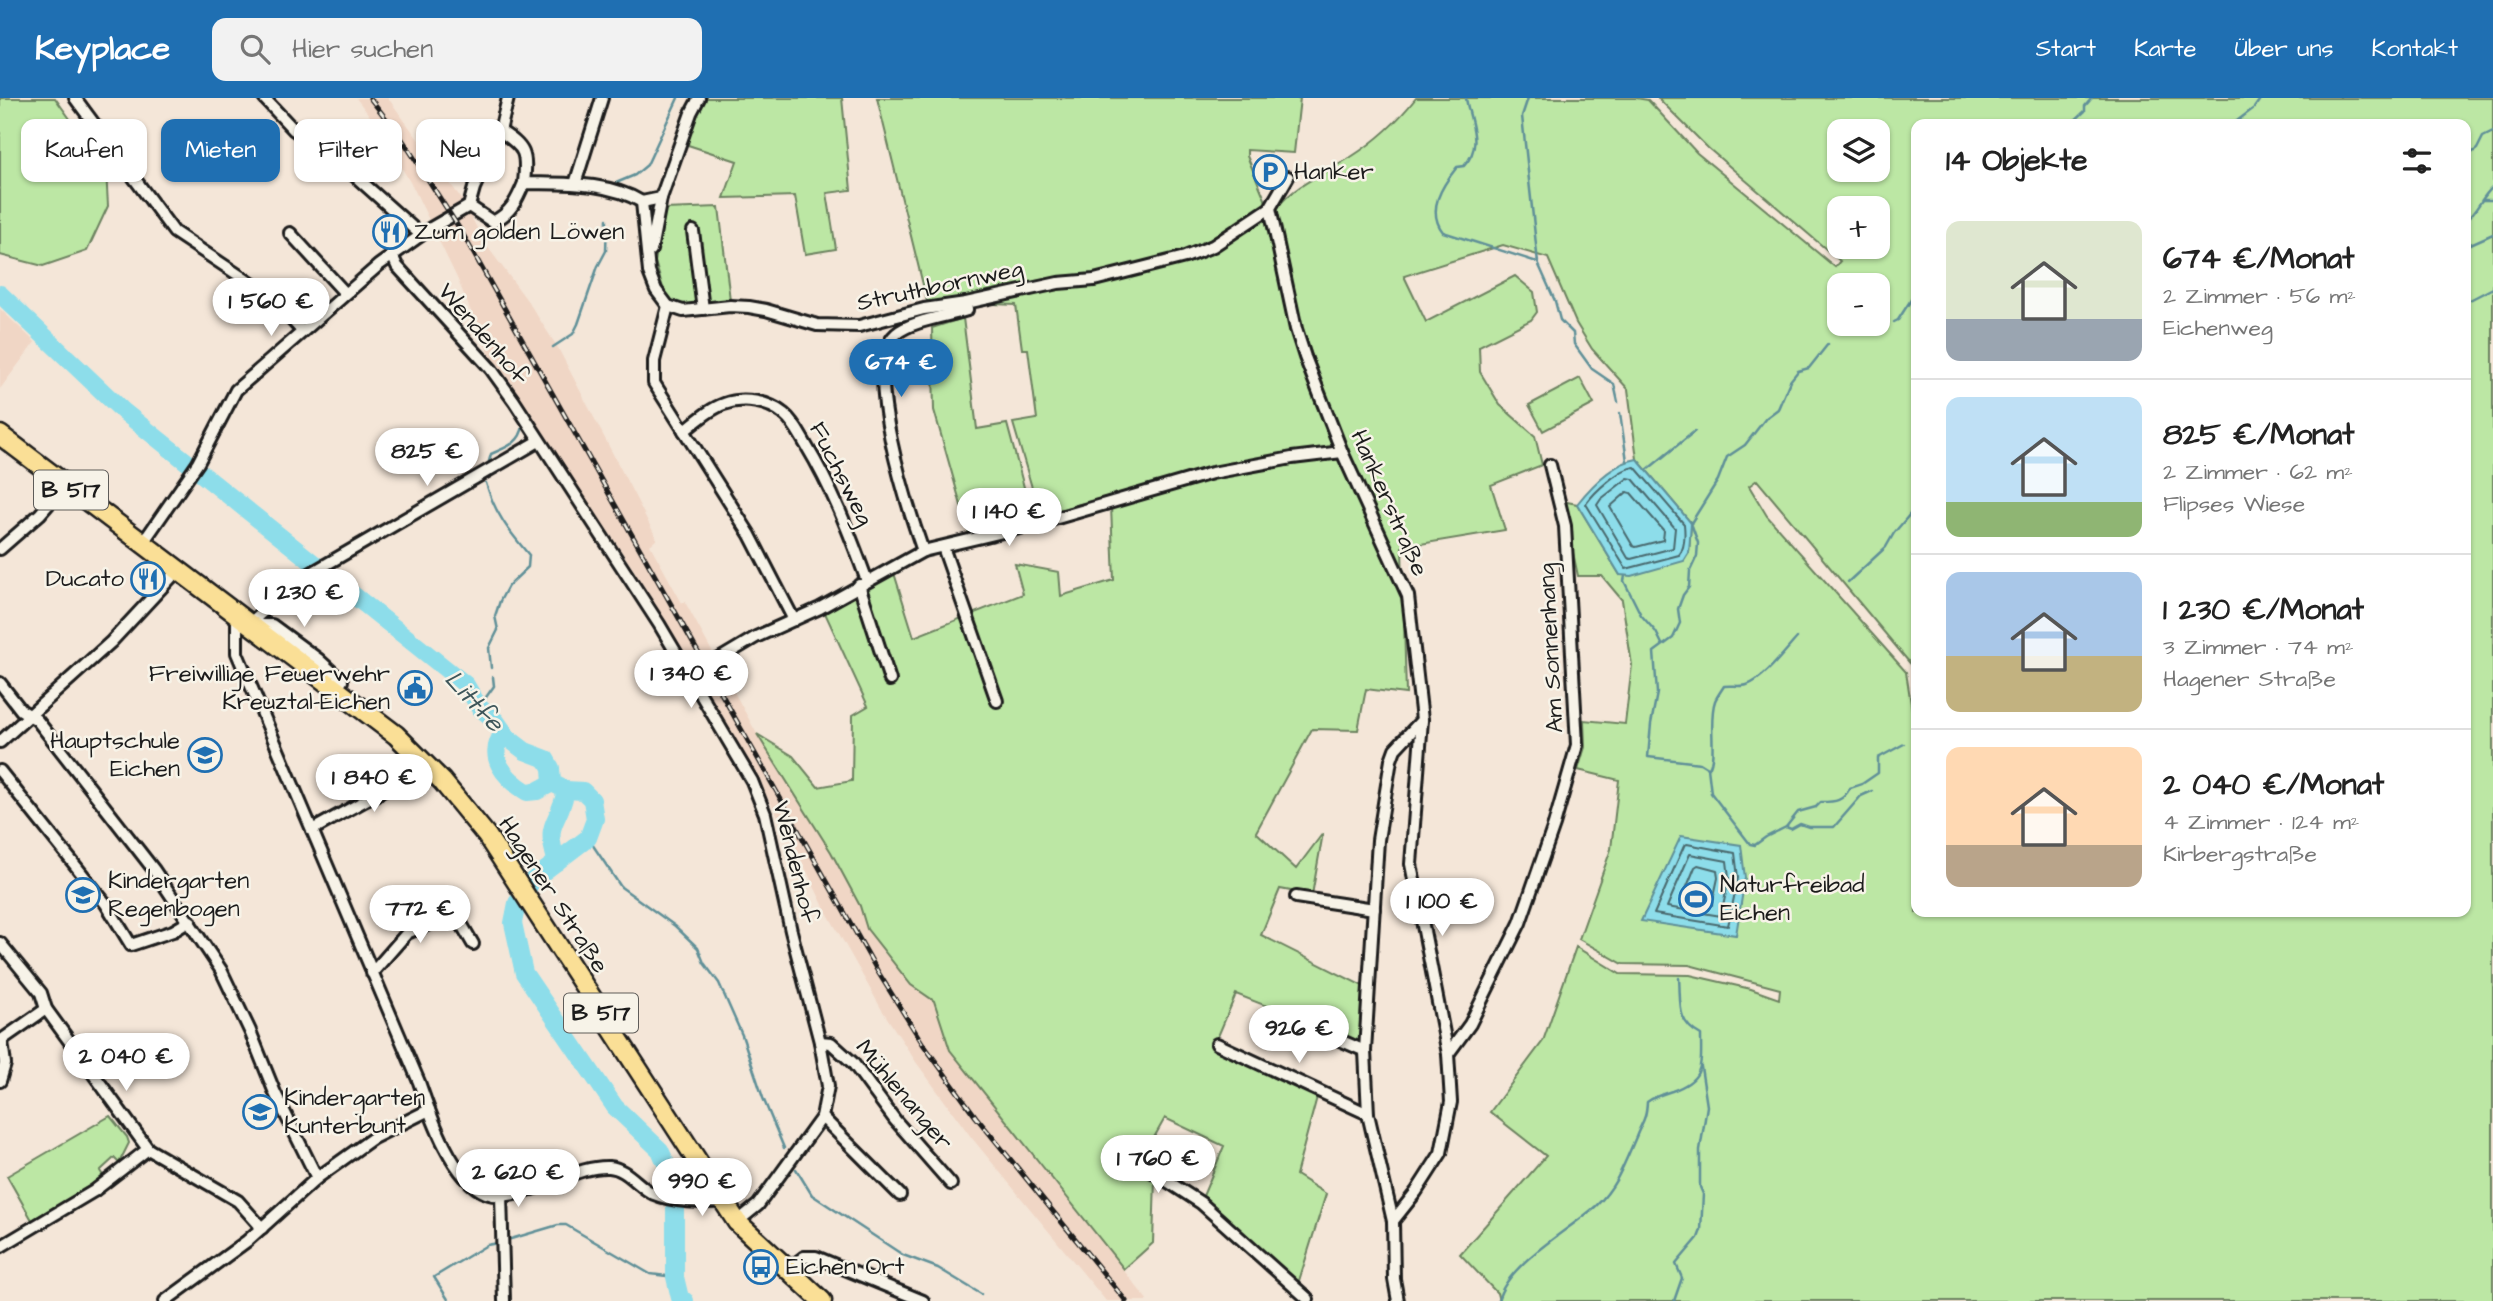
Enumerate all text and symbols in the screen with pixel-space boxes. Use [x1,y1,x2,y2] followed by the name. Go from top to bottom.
[212,18,702,81] search box
[35,26,170,72] text: Keyplace
[236,30,274,68] icon: search
[292,31,433,67] text: Hier suchen
[2036,32,2096,66] text: Start
[2134,32,2197,66] text: Karte
[2235,32,2334,66] text: Über uns
[2372,32,2458,66] text: Kontakt
[21,119,147,182] chip: Kaufen
[161,119,280,182] chip: Mieten
[294,119,402,182] chip: Filter
[416,119,505,182] chip: Neu
[1827,119,1890,336] map controls
[1827,119,1890,182] button: layers
[1946,140,2088,182] text: 14 Objekte
[2398,142,2436,180] icon: filters
[1251,153,1289,191] parking icon: Hanker
[1294,155,1374,189] place label: Hanker
[1827,196,1890,259] button: +
[371,213,409,251] restaurant icon: Zum golden Löwen
[414,215,624,250] place label: Zum golden Löwen
[2163,238,2354,280] text: 674 €/Monat
[2002,249,2086,333] icon: home
[854,252,1026,321] street label: Struthbornweg
[1827,273,1890,336] button: −
[429,276,537,393] street label: Wendenhof
[206,278,336,338] pin: 1 560 €
[2163,280,2356,312] text: 2 Zimmer · 56 m²
[229,285,313,317] text: 1 560 €
[2163,312,2273,344] text: Eichenweg
[852,340,950,399] pin: 674 €
[865,346,937,378] text: 674 €
[2163,414,2354,456] text: 825 €/Monat
[799,416,882,532] street label: Fuchsweg
[1342,424,1436,582] street label: Hankerstraße
[2002,425,2086,509] icon: home
[378,428,476,488] pin: 825 €
[391,435,463,467] text: 825 €
[2163,456,2353,488] text: 2 Zimmer · 62 m²
[34,470,108,510] road number: B 517
[2163,488,2305,520] text: Flipses Wiese
[944,489,1074,548] pin: 1 140 €
[973,495,1045,527] text: 1 140 €
[129,560,167,598] restaurant icon: Ducato
[46,562,124,596] place label: Ducato
[1530,562,1573,734] street label: Am Sonnenhang
[239,570,369,629] pin: 1 230 €
[264,576,344,608] text: 1 230 €
[2163,589,2364,631] text: 1 230 €/Monat
[2002,600,2086,684] icon: home
[2163,631,2354,663] text: 3 Zimmer · 74 m²
[626,650,756,710] pin: 1 340 €
[149,657,390,719] place label: Freiwillige Feuerwehr Kreuztal-Eichen
[650,657,732,689] text: 1 340 €
[436,662,513,741] water label: Littfe
[2163,663,2336,695] text: Hagener Straße
[396,669,434,707] public building icon: Freiwillige Feuerwehr Kreuztal-Eichen
[50,724,180,786] place label: Hauptschule Eichen
[186,736,224,774] school or university icon: Hauptschule Eichen
[309,754,439,814] pin: 1 840 €
[332,761,416,793] text: 1 840 €
[2163,764,2384,806] text: 2 040 €/Monat
[2002,775,2086,859] icon: home
[763,797,827,927] street label: Wendenhof
[2163,806,2359,838] text: 4 Zimmer · 124 m²
[489,810,616,981] street label: Hagener Straße
[2163,838,2317,870] text: Kirbergstraße
[108,864,249,927] place label: Kindergarten Regenbogen
[1720,868,1865,930] place label: Naturfreibad Eichen
[64,876,102,914] school or university icon: Kindergarten Regenbogen
[1377,878,1507,938] pin: 1 100 €
[1677,880,1715,918] sports icon: Naturfreibad Eichen
[1406,885,1478,917] text: 1 100 €
[371,886,469,945] pin: 772 €
[386,892,454,924] text: 772 €
[564,994,638,1032] road number: B 517
[1250,1006,1348,1065] pin: 926 €
[1265,1012,1333,1044] text: 926 €
[847,1032,961,1158] street label: Mühlenanger
[61,1034,191,1093] pin: 2 040 €
[79,1040,173,1072] text: 2 040 €
[284,1081,425,1143] place label: Kindergarten Kunterbunt
[241,1093,279,1131] school or university icon: Kindergarten Kunterbunt
[1093,1136,1223,1195] pin: 1 760 €
[1117,1142,1199,1174] text: 1 760 €
[453,1150,583,1209] pin: 2 620 €
[472,1156,564,1188] text: 2 620 €
[653,1158,751,1218] pin: 990 €
[668,1165,736,1197] text: 990 €
[742,1248,780,1286] bus stop icon: Eichen Ort
[786,1250,905,1284] place label: Eichen Ort

